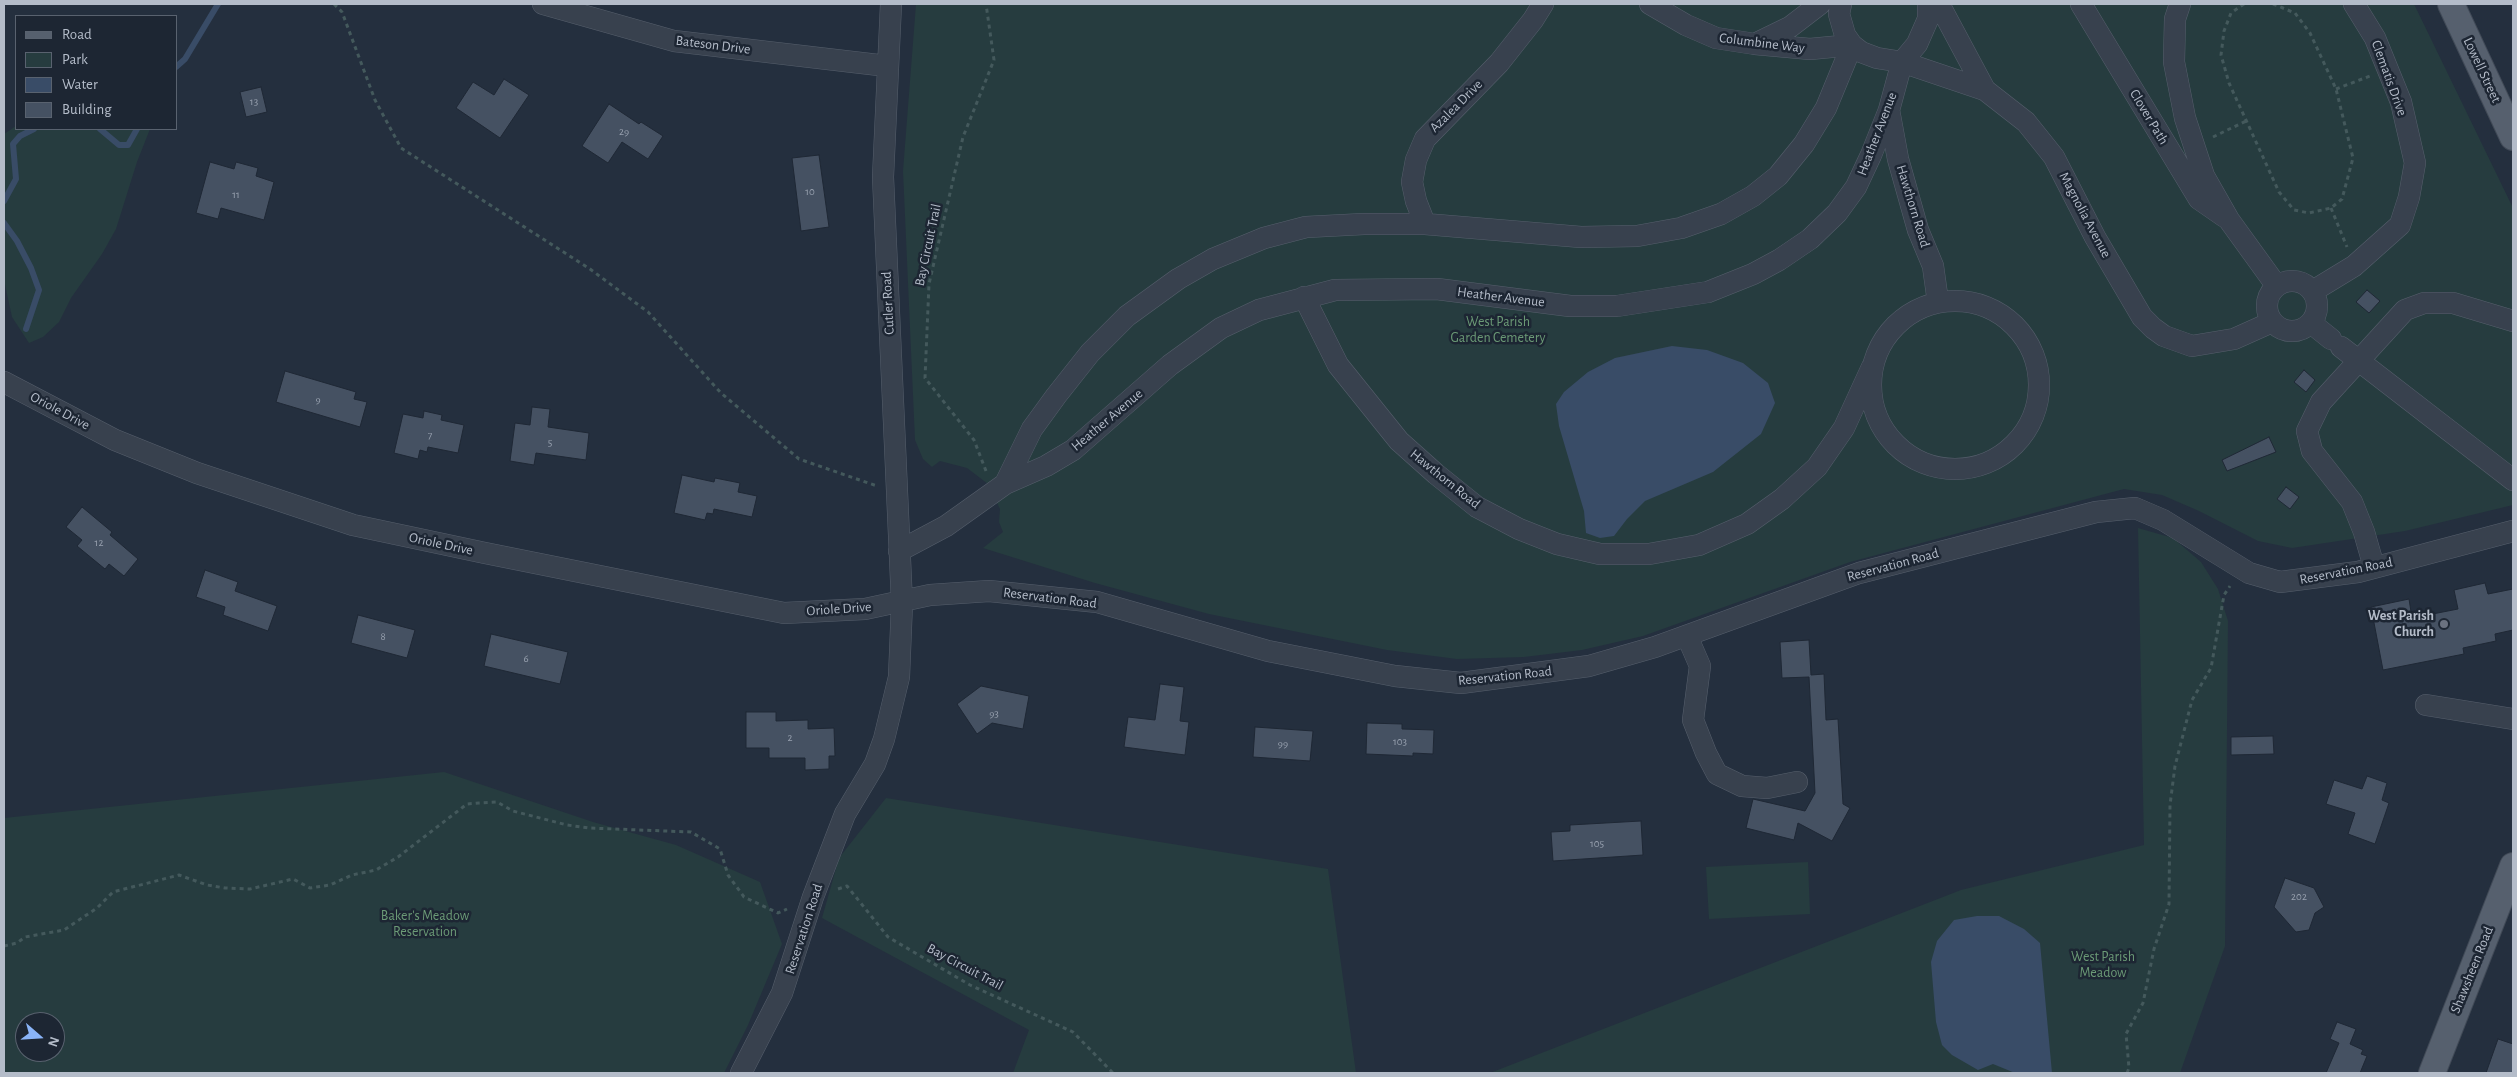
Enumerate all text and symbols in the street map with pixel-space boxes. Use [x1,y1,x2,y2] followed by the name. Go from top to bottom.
[15,15,178,130] legend
[62,27,92,42] text: Road
[1718,29,1806,57] street label: Columbine Way
[675,32,751,58] street label: Bateson Drive
[2460,35,2504,105] street label: Lowell Street
[2368,38,2410,118] street label: Clematis Drive
[62,52,88,67] text: Park
[1426,76,1486,136] street label: Azalea Drive
[62,77,98,92] text: Water
[2126,86,2172,148] street label: Clover Path
[1853,90,1901,178] street label: Heather Avenue
[250,95,258,109] house number: 13
[62,102,112,117] text: Building
[619,125,629,139] house number: 29
[1892,163,1934,249] street label: Hawthorn Road
[2055,169,2115,261] street label: Magnolia Avenue
[805,185,815,199] house number: 10
[232,188,240,202] house number: 11
[911,202,945,288] street label: Bay Circuit Trail
[878,271,898,335] street label: Cutler Road
[1456,283,1546,311] street label: Heather Avenue
[1451,314,1545,347] park label: West Parish Garden Cemetery
[1068,385,1146,455] street label: Heather Avenue
[27,388,93,434] street label: Oriole Drive
[315,393,321,407] house number: 9
[428,429,432,443] house number: 7
[548,436,552,450] house number: 5
[1407,446,1483,512] street label: Hawthorn Road
[407,529,475,559] street label: Oriole Drive
[95,536,103,550] house number: 12
[1845,545,1941,585] street label: Reservation Road
[2298,554,2394,588] street label: Reservation Road
[1002,584,1098,612] street label: Reservation Road
[806,598,872,620] street label: Oriole Drive
[2368,608,2434,640] place label: West Parish Church
[2438,618,2450,630] marker: West Parish Church
[380,630,386,644] house number: 8
[523,652,529,666] house number: 6
[1457,663,1553,689] street label: Reservation Road
[989,707,999,721] house number: 93
[787,731,793,745] house number: 2
[1393,735,1407,749] house number: 103
[1278,737,1288,751] house number: 99
[1590,837,1604,851] house number: 105
[781,882,827,976] street label: Reservation Road
[2291,890,2307,904] house number: 202
[381,908,469,940] park label: Baker's Meadow Reservation
[2447,924,2497,1016] street label: Shawsheen Road
[924,940,1006,994] street label: Bay Circuit Trail
[2071,949,2135,982] park label: West Parish Meadow
[15,1012,65,1062] north arrow
[45,1035,61,1048] text: N

